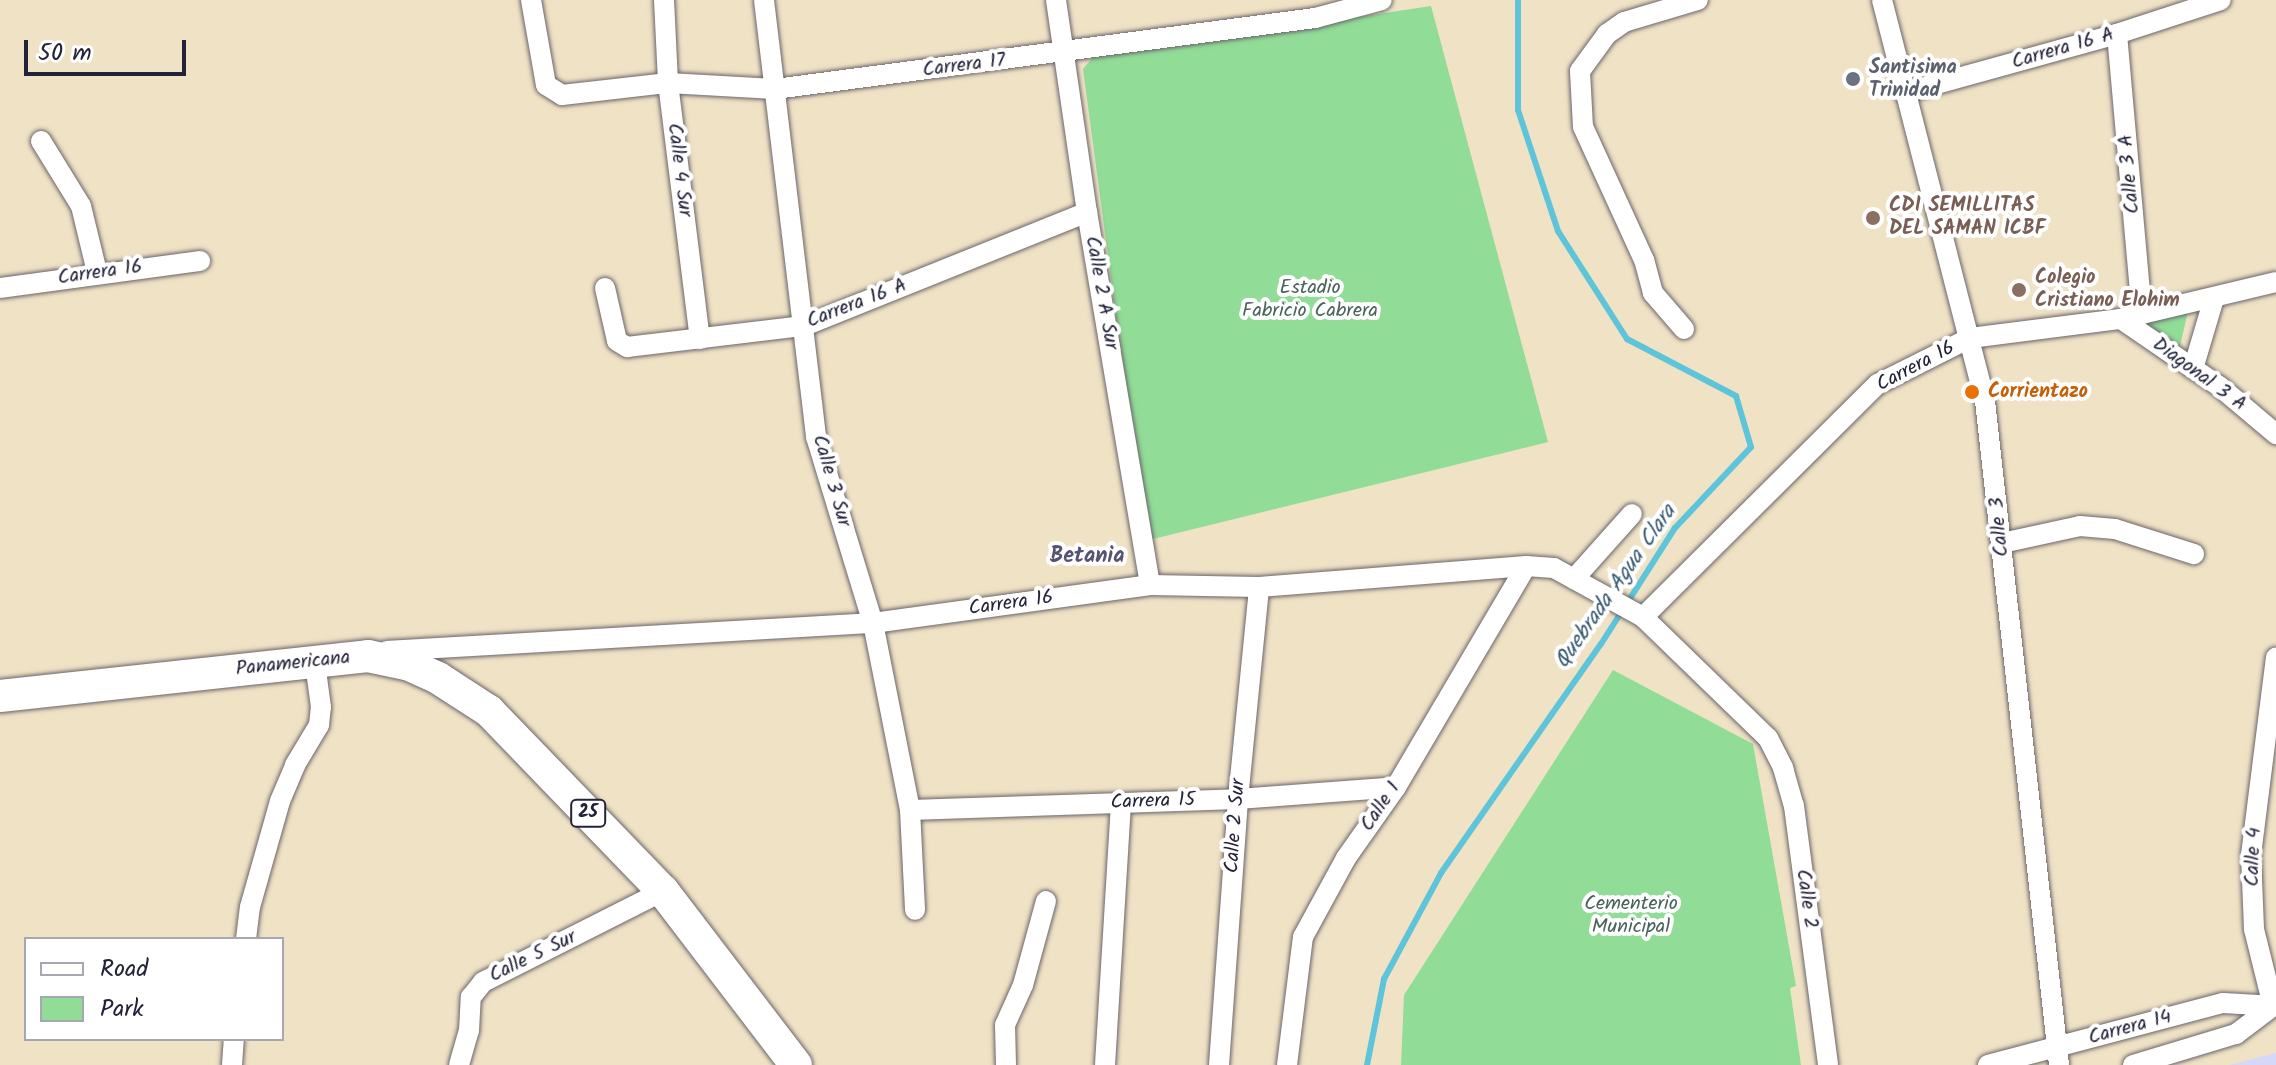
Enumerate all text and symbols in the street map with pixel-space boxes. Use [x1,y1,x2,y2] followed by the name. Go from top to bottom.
[2009,23,2117,75] street label: Carrera 16 A
[28,24,190,74] scale bar
[38,34,92,73] text: 50 m
[921,49,1007,83] street label: Carrera 17
[1869,56,1957,103] place label: Santisima Trinidad
[1844,70,1862,88] marker: Santisima Trinidad
[661,122,697,218] street label: Calle 4 Sur
[2115,133,2145,215] street label: Calle 3 A
[1889,194,2045,241] place label: CDI SEMILLITAS DEL SAMAN ICBF
[1864,209,1882,227] marker: CDI SEMILLITAS DEL SAMAN ICBF
[1079,234,1123,352] street label: Calle 2 A Sur
[56,255,144,291] street label: Carrera 16
[2035,266,2180,313] place label: Colegio Cristiano Elohim
[804,274,910,334] street label: Carrera 16 A
[1242,277,1378,324] park label: Estadio Fabricio Cabrera
[2010,281,2028,299] marker: Colegio Cristiano Elohim
[2147,333,2251,417] street label: Diagonal 3 A
[1873,336,1959,398] street label: Carrera 16
[1988,380,2088,404] place label: Corrientazo
[1963,383,1981,401] marker: Corrientazo
[806,432,856,530] street label: Calle 3 Sur
[1985,496,2015,558] street label: Calle 3
[1550,500,1682,674] water label: Quebrada Agua Clara
[1050,544,1124,570] district label: Betania
[967,586,1055,622] street label: Carrera 16
[235,646,351,682] street label: Panamericana
[1221,778,1251,874] street label: Calle 2 Sur
[1356,778,1406,836] street label: Calle 1
[1110,789,1196,815] street label: Carrera 15
[570,799,606,827] road number: 25
[2241,827,2267,887] street label: Calle 4
[1790,868,1822,930] street label: Calle 2
[1584,893,1678,940] park label: Cementerio Municipal
[486,926,580,988] street label: Calle 5 Sur
[24,937,284,1041] legend
[100,950,148,989] text: Road
[100,990,144,1029] text: Park
[2086,1005,2174,1051] street label: Carrera 14

